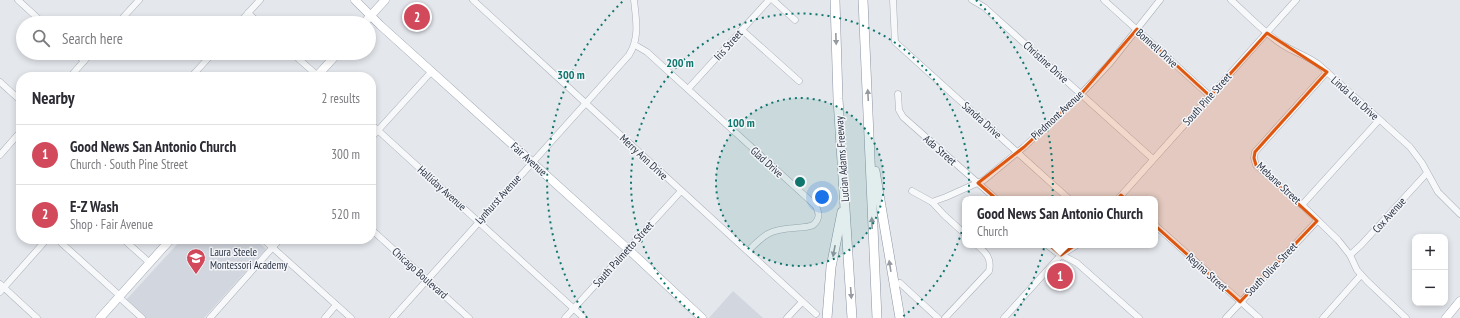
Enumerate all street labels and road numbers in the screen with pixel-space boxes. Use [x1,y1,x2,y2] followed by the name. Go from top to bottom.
[1133,26,1181,71] street label: Bonnell Drive
[710,27,746,63] street label: Iris Street
[1020,38,1072,86] street label: Christine Drive
[1180,70,1234,128] street label: South Pine Street
[1328,73,1382,123] street label: Linda Lou Drive
[1028,87,1086,143] street label: Piedmont Avenue
[959,99,1005,142] street label: Sandra Drive
[832,115,852,202] street label: Lucian Adams Freeway
[617,131,671,183] street label: Merry Ann Drive
[921,132,959,168] street label: Ada Street
[508,139,550,179] street label: Fair Avenue
[748,144,787,181] street label: Glad Drive
[1254,159,1304,207] street label: Mebane Street
[415,163,470,214] street label: Halliday Avenue
[472,171,524,227] street label: Lynhurst Avenue
[1369,194,1409,236] street label: Cox Avenue
[590,218,656,290] street label: South Palmetto Street
[1242,239,1300,299] street label: South Olive Street
[389,244,451,302] street label: Chicago Boulevard
[1183,250,1231,294] street label: Regina Street

